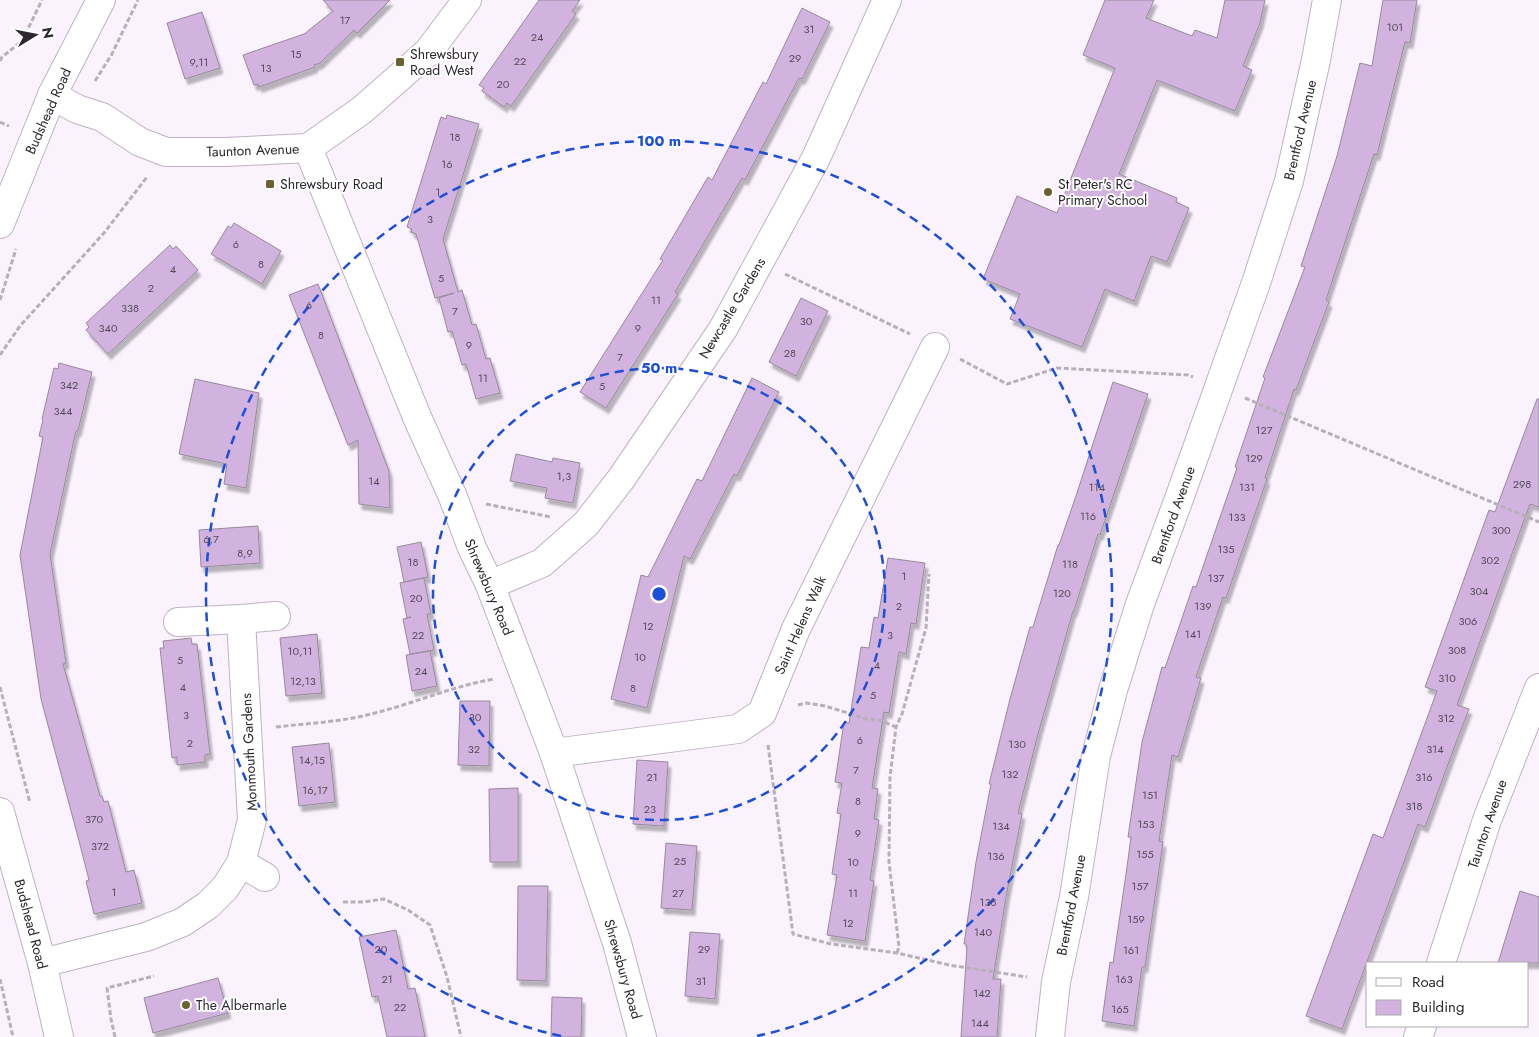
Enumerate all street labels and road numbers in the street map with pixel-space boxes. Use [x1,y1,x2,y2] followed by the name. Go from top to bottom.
[20,65,76,157] street label: Budshead Road
[1279,78,1321,182] street label: Brentford Avenue
[206,138,300,162] street label: Taunton Avenue
[694,253,770,362] street label: Newcastle Gardens
[1146,463,1200,567] street label: Brentford Avenue
[460,536,518,638] street label: Shrewsbury Road
[769,572,831,678] street label: Saint Helens Walk
[236,692,262,811] street label: Monmouth Gardens
[1462,777,1512,871] street label: Taunton Avenue
[1051,853,1091,957] street label: Brentford Avenue
[9,877,53,971] street label: Budshead Road
[599,917,647,1021] street label: Shrewsbury Road

